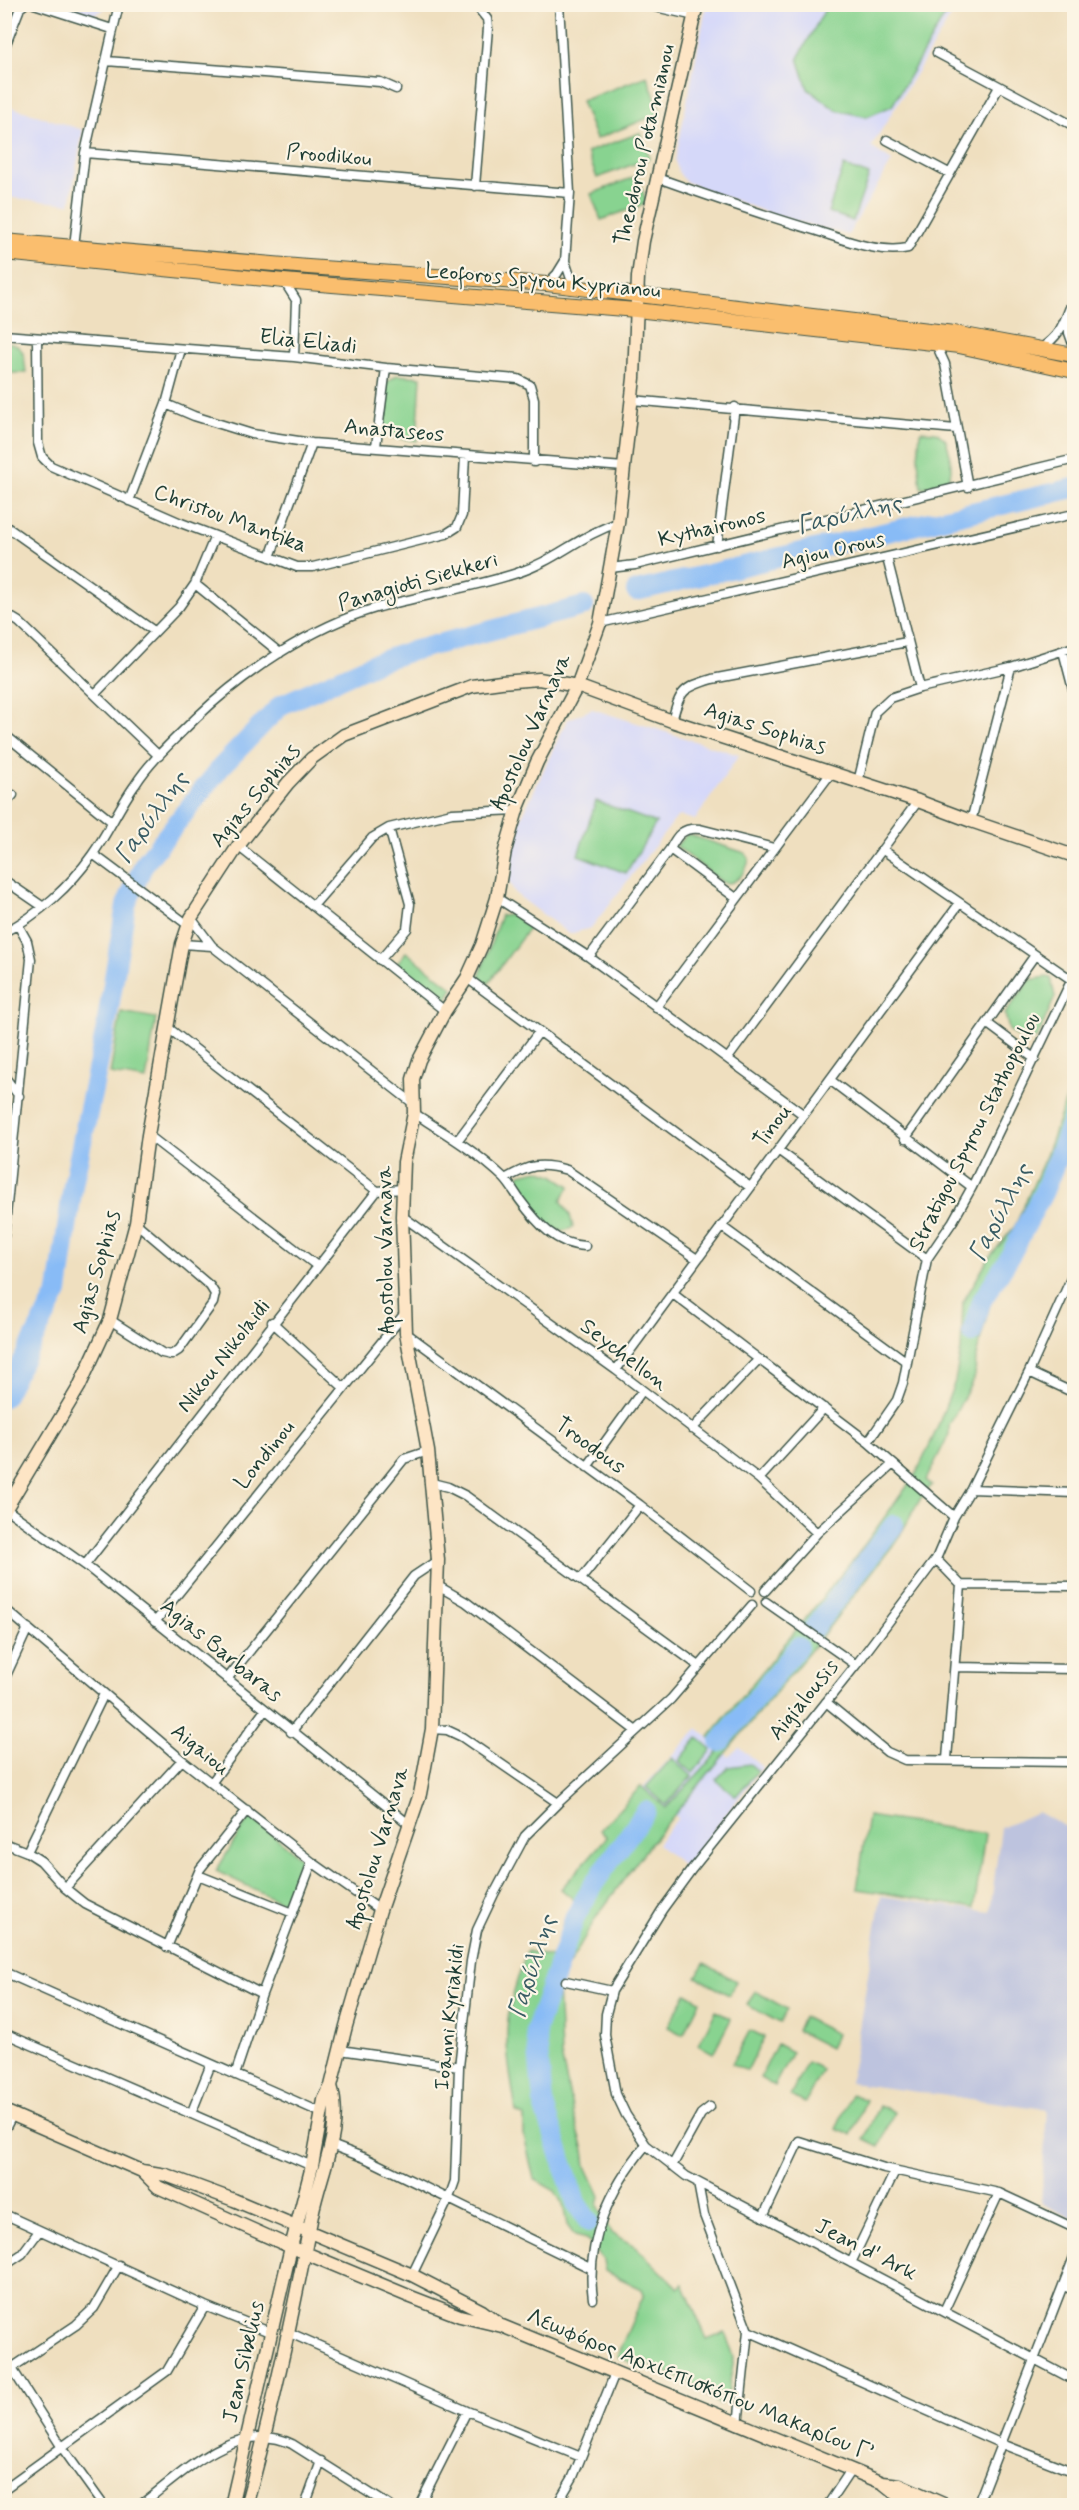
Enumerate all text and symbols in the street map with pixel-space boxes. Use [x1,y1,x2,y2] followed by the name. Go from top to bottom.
[608,41,682,249] street label: Theodorou Potamianou
[285,138,373,174] street label: Proodikou
[424,257,662,307] street label: Leoforos Spyrou Kyprianou
[258,323,358,361] street label: Elia Eliadi
[343,413,445,449] street label: Anastaseos
[149,478,311,560] street label: Christou Mantika
[793,488,906,542] water label: Γαρύλλης
[655,502,769,554] street label: Kythaironos
[779,525,888,577] street label: Agiou Orous
[335,546,502,621] street label: Panagioti Siekkeri
[484,649,580,815] street label: Apostolou Varnava
[700,696,830,763] street label: Agias Sophias
[204,738,309,854] street label: Agias Sophias
[108,765,197,870] water label: Γαρύλλης
[903,1008,1048,1257] street label: Stratigou Spyrou Stathopoulou
[747,1098,799,1154] street label: Tinou
[962,1157,1040,1267] water label: Γαρύλλης
[371,1165,403,1334] street label: Apostolou Varnava
[66,1207,129,1337] street label: Agias Sophias
[171,1294,277,1418] street label: Nikou Nikolaidi
[574,1313,674,1397] street label: Seychellon
[549,1411,631,1481] street label: Troodous
[228,1414,302,1495] street label: Londinou
[153,1593,288,1710] street label: Agias Barbaras
[763,1653,846,1747] street label: Aigialousis
[164,1718,235,1783] street label: Aigaiou
[340,1763,418,1933] street label: Apostolou Varnava
[502,1910,565,2023] water label: Γαρύλλης
[428,1942,472,2092] street label: Ioanni Kyriakidi
[810,2212,922,2288] street label: Jean d' Ark
[216,2298,272,2426] street label: Jean Sibelius
[522,2302,878,2468] street label: Λεωφόρος Αρχιεπισκόπου Μακαρίου Γ’

